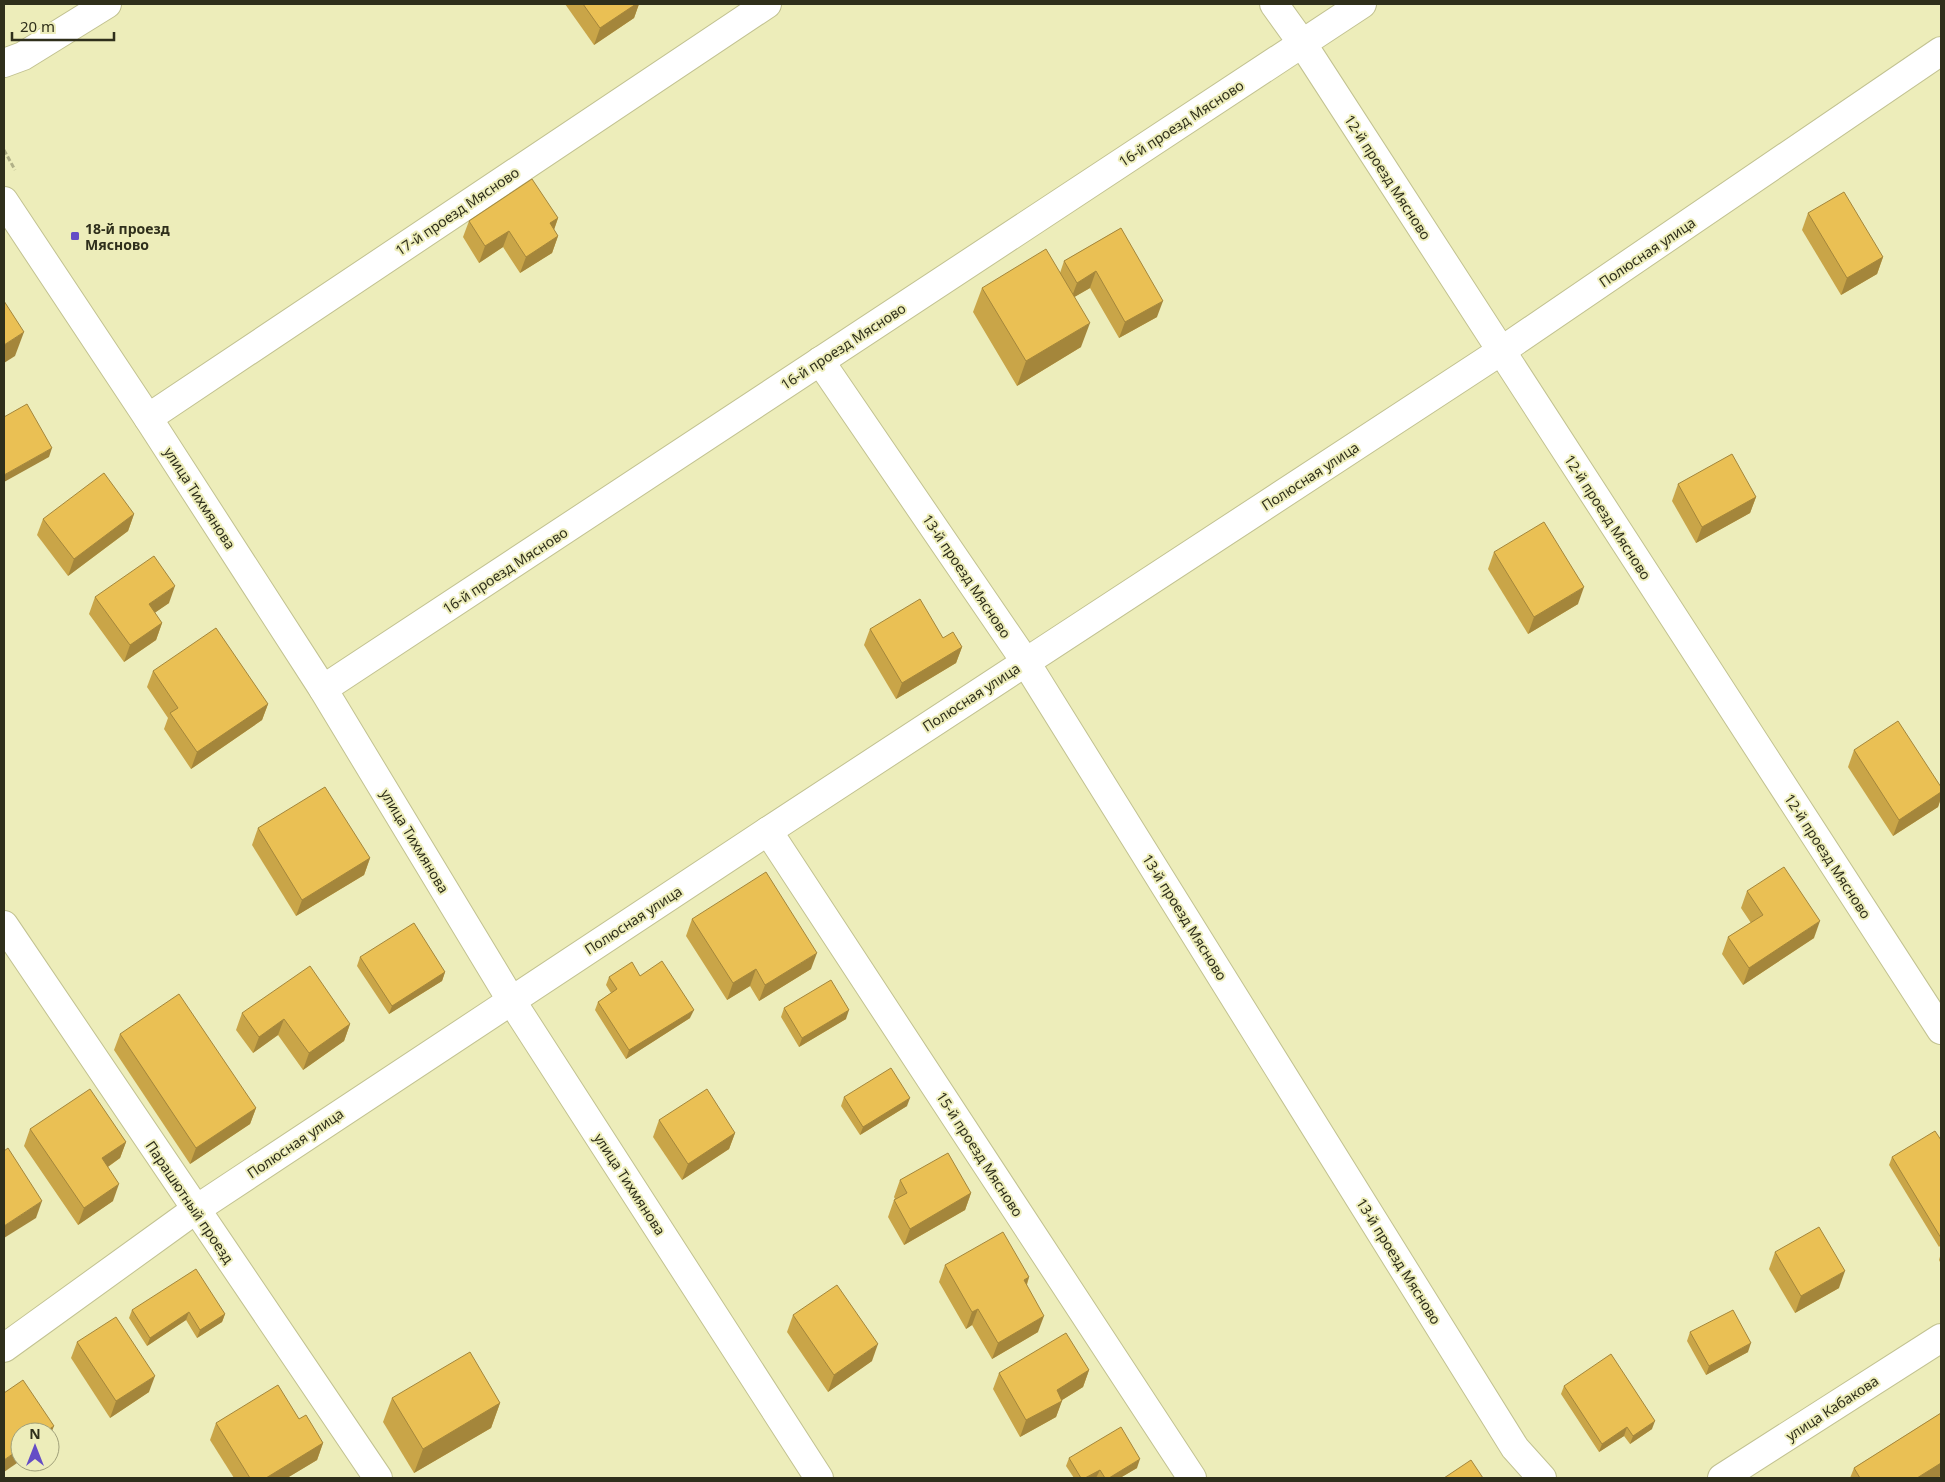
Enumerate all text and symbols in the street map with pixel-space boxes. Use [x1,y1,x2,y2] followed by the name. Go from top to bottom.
[12,10,115,42] scale bar
[20,16,55,36] text: 20 m
[1115,75,1247,171] street label: 16-й проезд Мясново
[1340,111,1436,243] street label: 12-й проезд Мясново
[391,162,523,260] street label: 17-й проезд Мясново
[1595,213,1699,291] street label: Полюсная улица
[85,219,170,254] place label: 18-й проезд Мясново
[69,230,81,242] marker: 18-й проезд Мясново
[777,298,909,394] street label: 16-й проезд Мясново
[1258,437,1362,515] street label: Полюсная улица
[160,443,240,553] street label: улица Тихмянова
[1560,451,1656,583] street label: 12-й проезд Мясново
[918,510,1016,642] street label: 13-й проезд Мясново
[439,522,571,618] street label: 16-й проезд Мясново
[919,658,1023,736] street label: Полюсная улица
[376,786,454,896] street label: улица Тихмянова
[1780,790,1876,922] street label: 12-й проезд Мясново
[1138,850,1232,984] street label: 13-й проезд Мясново
[581,881,685,959] street label: Полюсная улица
[932,1088,1028,1220] street label: 15-й проезд Мясново
[243,1104,347,1182] street label: Полюсная улица
[590,1129,670,1239] street label: улица Тихмянова
[142,1137,239,1268] street label: Парашютный проезд
[1352,1194,1446,1328] street label: 13-й проезд Мясново
[1782,1371,1882,1445] street label: улица Кабакова
[10,1422,60,1472] north arrow
[29,1424,41,1443] text: N

